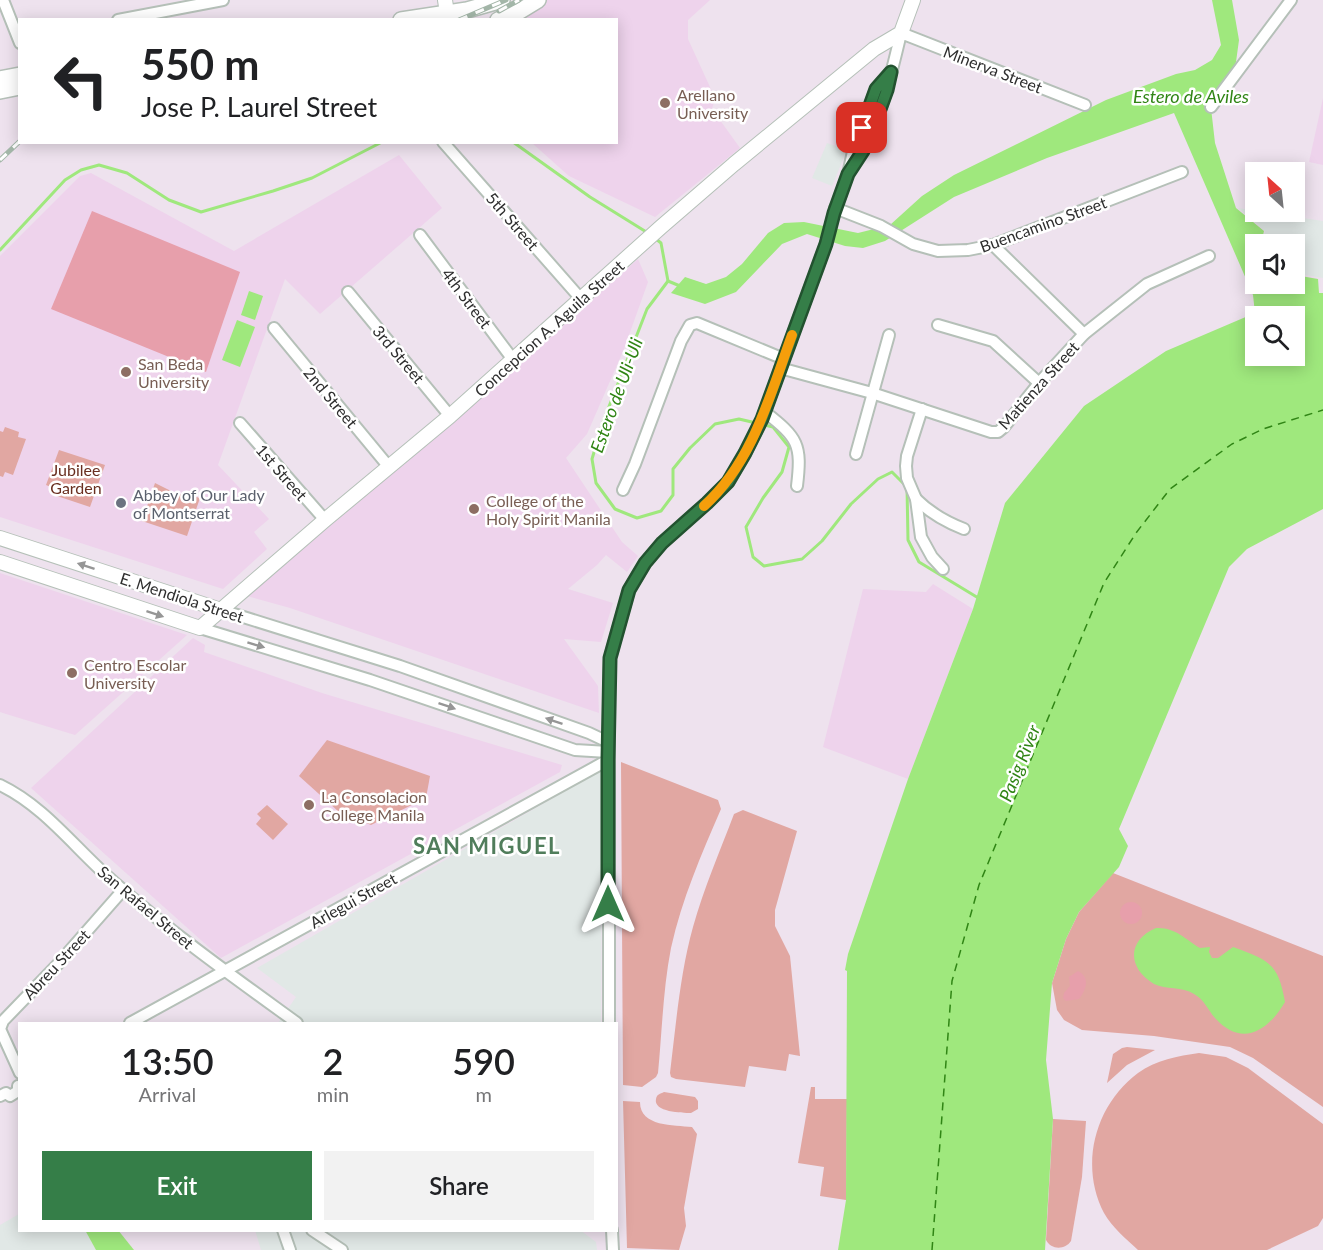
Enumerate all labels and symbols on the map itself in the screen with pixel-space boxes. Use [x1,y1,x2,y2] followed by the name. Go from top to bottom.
[941,41,1045,97] street label: Minerva Street
[677,85,749,122] place label: Arellano University
[1133,85,1249,107] water label: Estero de Aviles
[658,96,672,110] marker: Arellano University
[836,102,887,153] pin
[1245,162,1305,222] north arrow
[483,188,543,254] street label: 5th Street
[977,192,1109,256] street label: Buencamino Street
[470,256,628,400] street label: Concepcion A. Aguila Street
[438,264,496,332] street label: 4th Street
[369,321,429,387] street label: 3rd Street
[585,335,647,455] water label: Estero de Uli-Uli
[994,337,1082,433] street label: Matienza Street
[138,354,210,391] place label: San Beda University
[300,363,362,431] street label: 2nd Street
[119,365,133,379] marker: San Beda University
[252,440,312,504] street label: 1st Street
[50,460,102,497] park label: Jubilee Garden
[133,485,266,522] place label: Abbey of Our Lady of Montserrat
[486,491,611,528] place label: College of the Holy Spirit Manila
[114,496,128,510] marker: Abbey of Our Lady of Montserrat
[467,502,481,516] marker: College of the Holy Spirit Manila
[77,561,95,570] one-way arrow
[118,568,246,626] street label: E. Mendiola Street
[146,610,164,619] one-way arrow
[247,641,265,650] one-way arrow
[84,655,187,692] place label: Centro Escolar University
[65,666,79,680] marker: Centro Escolar University
[438,702,456,711] one-way arrow
[545,715,563,725] one-way arrow
[994,721,1045,804] water label: Pasig River
[321,787,427,824] place label: La Consolacion College Manila
[302,798,316,812] marker: La Consolacion College Manila
[413,832,561,859] district label: SAN MIGUEL
[94,861,198,953] street label: San Rafael Street
[306,868,400,932] street label: Arlegui Street
[576,872,640,936] position arrow
[19,925,93,1003] street label: Abreu Street

